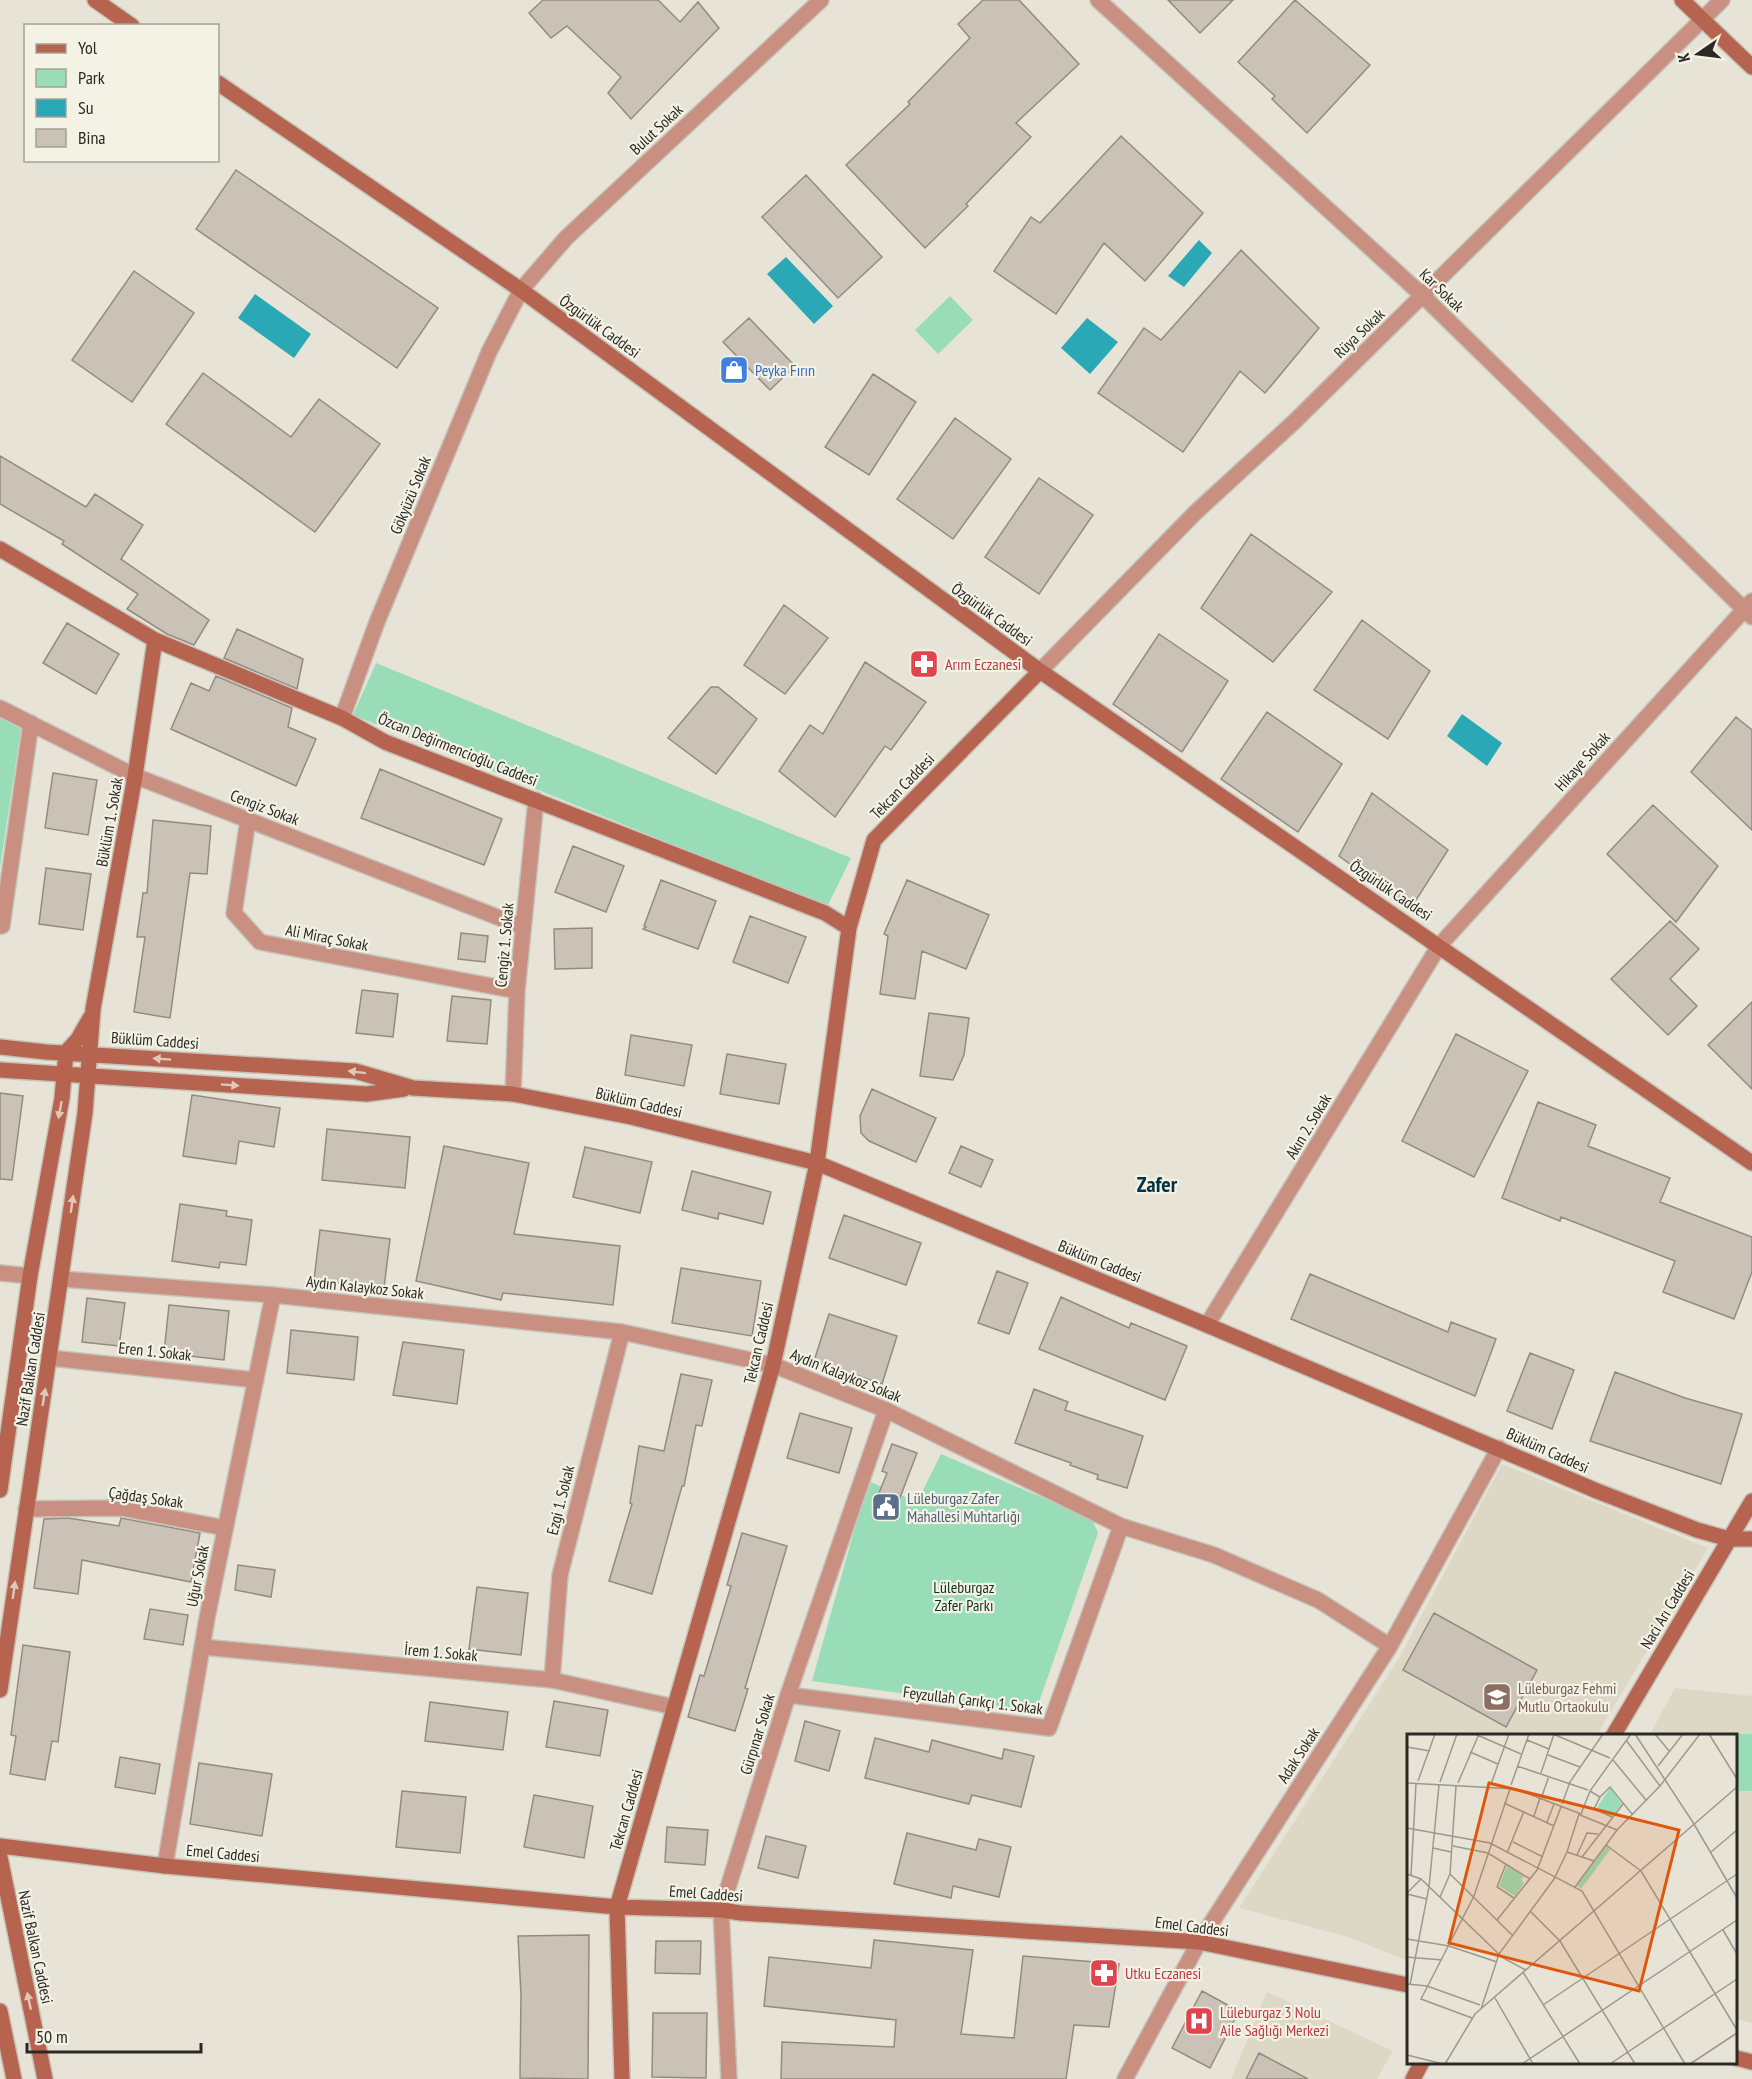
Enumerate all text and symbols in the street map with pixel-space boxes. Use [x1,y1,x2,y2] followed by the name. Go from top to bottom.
[24,24,219,162] legend
[1668,24,1728,84] north arrow
[78,36,98,59] text: Yol
[1673,51,1694,64] text: K
[78,66,105,89] text: Park
[78,96,94,119] text: Su
[625,99,687,159] street label: Bulut Sokak
[78,126,106,149] text: Bina
[1416,264,1469,317] street label: Kar Sokak
[556,290,644,362] street label: Özgürlük Caddesi
[1329,303,1389,362] street label: Rüya Sokak
[718,354,750,386] shop icon: Peyka Fırın
[755,360,815,380] place label: Peyka Fırın
[385,452,435,537] street label: Gökyüzü Sokak
[948,578,1036,650] street label: Özgürlük Caddesi
[908,648,940,680] pharmacy icon: Arım Eczanesi
[945,654,1021,674] place label: Arım Eczanesi
[375,708,541,790] street label: Özcan Değirmencioğlu Caddesi
[1550,727,1614,795] street label: Hikaye Sokak
[866,749,938,823] street label: Tekcan Caddesi
[91,775,127,868] street label: Büklüm 1. Sokak
[228,785,303,830] street label: Cengiz Sokak
[1346,855,1436,925] street label: Özgürlük Caddesi
[490,901,518,988] street label: Cengiz 1. Sokak
[284,919,371,955] street label: Ali Miraç Sokak
[110,1027,200,1053] street label: Büklüm Caddesi
[153,1055,172,1064] one-way arrow
[347,1067,366,1077] one-way arrow
[221,1080,240,1089] one-way arrow
[594,1082,684,1122] street label: Büklüm Caddesi
[1281,1089,1336,1162] street label: Akın 2. Sokak
[55,1101,64,1120] one-way arrow
[1137,1170,1178,1198] district label: Zafer
[67,1195,76,1214] one-way arrow
[1055,1235,1145,1287] street label: Büklüm Caddesi
[305,1271,426,1303] street label: Aydın Kalaykoz Sokak
[739,1300,777,1386] street label: Tekcan Caddesi
[11,1310,49,1428] street label: Nazif Balkan Caddesi
[118,1337,193,1365] street label: Eren 1. Sokak
[787,1344,905,1407] street label: Aydın Kalaykoz Sokak
[40,1388,49,1407] one-way arrow
[1504,1423,1592,1477] street label: Büklüm Caddesi
[542,1462,579,1537] street label: Ezgi 1. Sokak
[107,1482,185,1512] street label: Çağdaş Sokak
[907,1488,1020,1526] place label: Lüleburgaz Zafer Mahallesi Muhtarlığı
[870,1491,902,1523] public building icon: Lüleburgaz Zafer Mahallesi Muhtarlığı
[181,1543,213,1609] street label: Uğur Sokak
[1636,1566,1698,1652] street label: Naci Arı Caddesi
[933,1577,995,1615] park label: Lüleburgaz Zafer Parkı
[10,1580,19,1599] one-way arrow
[404,1639,479,1665] street label: İrem 1. Sokak
[1518,1678,1616,1716] place label: Lüleburgaz Fehmi Mutlu Ortaokulu
[902,1681,1045,1719] street label: Feyzullah Çarıkçı 1. Sokak
[1481,1681,1513,1713] school or university icon: Lüleburgaz Fehmi Mutlu Ortaokulu
[735,1690,779,1777] street label: Gürpınar Sokak
[1273,1723,1324,1787] street label: Adak Sokak
[1407,1734,1737,2064] inset map
[605,1767,647,1853] street label: Tekcan Caddesi
[185,1840,261,1866] street label: Emel Caddesi
[668,1880,744,1906] street label: Emel Caddesi
[14,1889,58,2005] street label: Nazif Balkan Caddesi
[1154,1912,1230,1940] street label: Emel Caddesi
[1088,1957,1120,1989] pharmacy icon: Utku Eczanesi
[1125,1963,1201,1983] place label: Utku Eczanesi
[24,1991,33,2010] one-way arrow
[1220,2002,1329,2040] place label: Lüleburgaz 3 Nolu Aile Sağlığı Merkezi
[1183,2005,1215,2037] hospital icon: Lüleburgaz 3 Nolu Aile Sağlığı Merkezi
[27,2016,201,2054] scale bar
[36,2025,68,2048] text: 50 m

